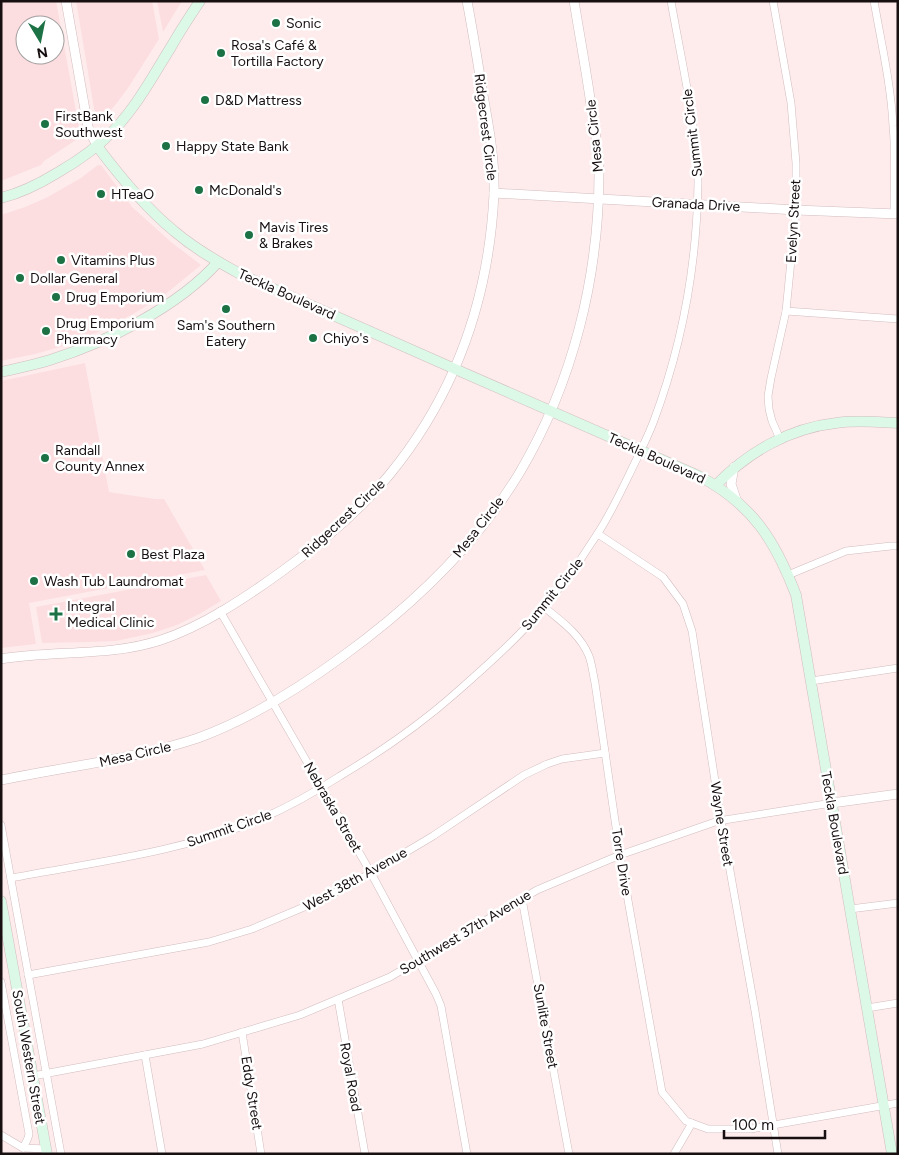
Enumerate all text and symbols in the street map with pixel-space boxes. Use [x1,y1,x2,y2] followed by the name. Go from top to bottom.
[15,15,65,65] north arrow
[286,15,322,32] place label: Sonic
[270,17,282,29] marker: Sonic
[231,37,324,70] place label: Rosa's Café & Tortilla Factory
[35,43,49,62] text: N
[215,47,227,59] marker: Rosa's Café & Tortilla Factory
[471,73,501,182] street label: Ridgecrest Circle
[679,88,706,178] street label: Summit Circle
[215,92,302,109] place label: D&D Mattress
[199,94,211,106] marker: D&D Mattress
[582,98,607,173] street label: Mesa Circle
[55,108,123,141] place label: FirstBank Southwest
[39,118,51,130] marker: FirstBank Southwest
[176,138,289,155] place label: Happy State Bank
[160,140,172,152] marker: Happy State Bank
[783,179,804,263] street label: Evelyn Street
[209,182,282,199] place label: McDonald's
[193,184,205,196] marker: McDonald's
[111,186,154,203] place label: HTeaO
[95,188,107,200] marker: HTeaO
[651,194,741,215] street label: Granada Drive
[259,219,328,252] place label: Mavis Tires & Brakes
[243,229,255,241] marker: Mavis Tires & Brakes
[71,252,155,269] place label: Vitamins Plus
[55,254,67,266] marker: Vitamins Plus
[235,265,338,324] street label: Teckla Boulevard
[30,270,118,287] place label: Dollar General
[14,272,26,284] marker: Dollar General
[66,289,164,306] place label: Drug Emporium
[50,291,62,303] marker: Drug Emporium
[220,303,232,315] marker: Sam's Southern Eatery
[56,315,154,348] place label: Drug Emporium Pharmacy
[177,317,275,350] place label: Sam's Southern Eatery
[40,325,52,337] marker: Drug Emporium Pharmacy
[323,330,369,347] place label: Chiyo's
[307,332,319,344] marker: Chiyo's
[605,429,708,488] street label: Teckla Boulevard
[55,442,145,475] place label: Randall County Annex
[39,452,51,464] marker: Randall County Annex
[298,475,389,561] street label: Ridgecrest Circle
[449,493,508,561] street label: Mesa Circle
[141,546,205,563] place label: Best Plaza
[125,548,137,560] marker: Best Plaza
[518,554,587,634] street label: Summit Circle
[44,573,184,590] place label: Wash Tub Laundromat
[28,575,40,587] marker: Wash Tub Laundromat
[67,598,155,631] place label: Integral Medical Clinic
[49,607,63,621] marker: Integral Medical Clinic
[98,738,173,771] street label: Mesa Circle
[300,759,365,855] street label: Nebraska Street
[817,770,852,876] street label: Teckla Boulevard
[706,781,737,868] street label: Wayne Street
[185,806,274,851] street label: Summit Circle
[608,827,635,897] street label: Torre Drive
[300,844,410,915] street label: West 38th Avenue
[396,886,534,978] street label: Southwest 37th Avenue
[530,982,561,1070] street label: Sunlite Street
[8,989,49,1126] street label: South Western Street
[336,1041,365,1113] street label: Royal Road
[237,1055,266,1131] street label: Eddy Street
[724,1108,825,1140] scale bar
[732,1116,774,1134] text: 100 m

